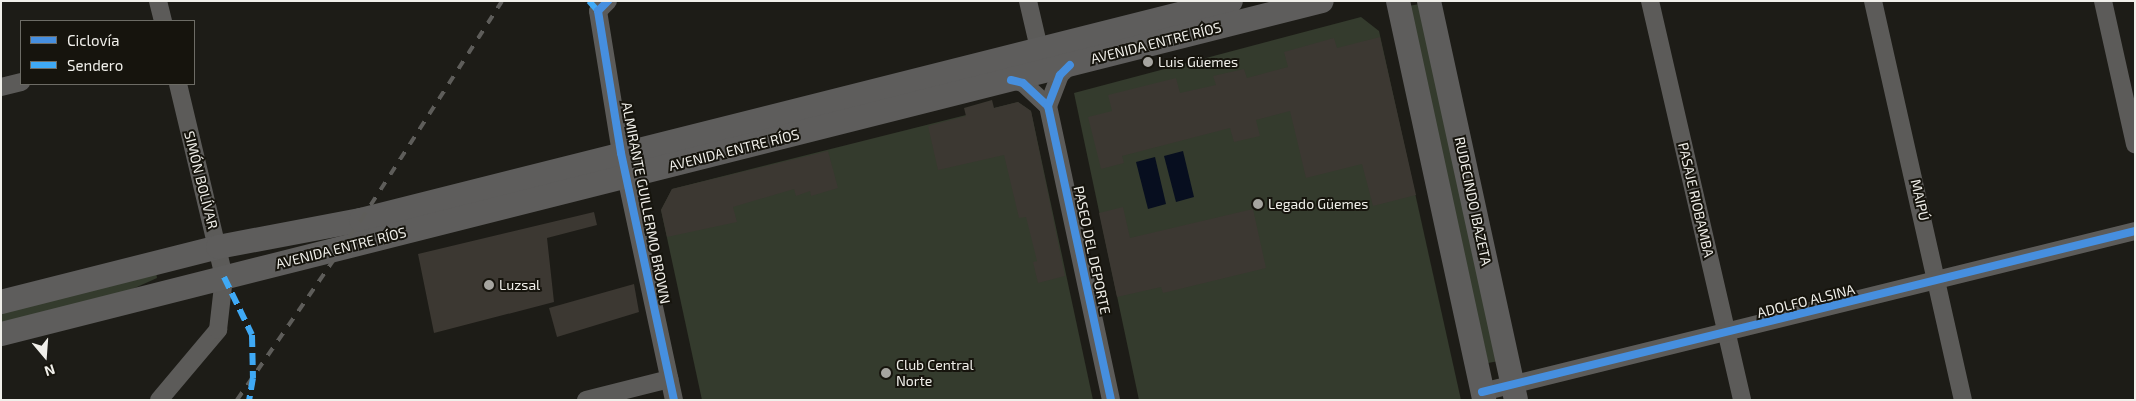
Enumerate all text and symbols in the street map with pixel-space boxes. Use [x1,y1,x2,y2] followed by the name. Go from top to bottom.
[1089,19,1223,67] street label: AVENIDA ENTRE RÍOS
[20,20,195,85] legend
[67,31,119,49] text: Ciclovía
[1158,54,1238,70] place label: Luis Güemes
[67,56,123,74] text: Sendero
[1142,56,1154,68] marker: Luis Güemes
[618,101,674,305] street label: ALMIRANTE GUILLERMO BROWN
[667,126,801,174] street label: AVENIDA ENTRE RÍOS
[181,129,221,231] street label: SIMÓN BOLÍVAR
[1451,135,1495,267] street label: RUDECINDO IBAZETA
[1675,141,1717,259] street label: PASAJE RIOBAMBA
[1907,178,1933,222] street label: MAIPÚ
[1070,184,1114,316] street label: PASEO DEL DEPORTE
[1268,196,1368,212] place label: Legado Güemes
[1252,198,1264,210] marker: Legado Güemes
[274,224,408,272] street label: AVENIDA ENTRE RÍOS
[499,277,540,293] place label: Luzsal
[483,279,495,291] marker: Luzsal
[1755,281,1857,321] street label: ADOLFO ALSINA
[20,331,70,381] north arrow
[896,357,974,390] place label: Club Central Norte
[42,361,57,380] text: N
[880,367,892,379] marker: Club Central Norte

